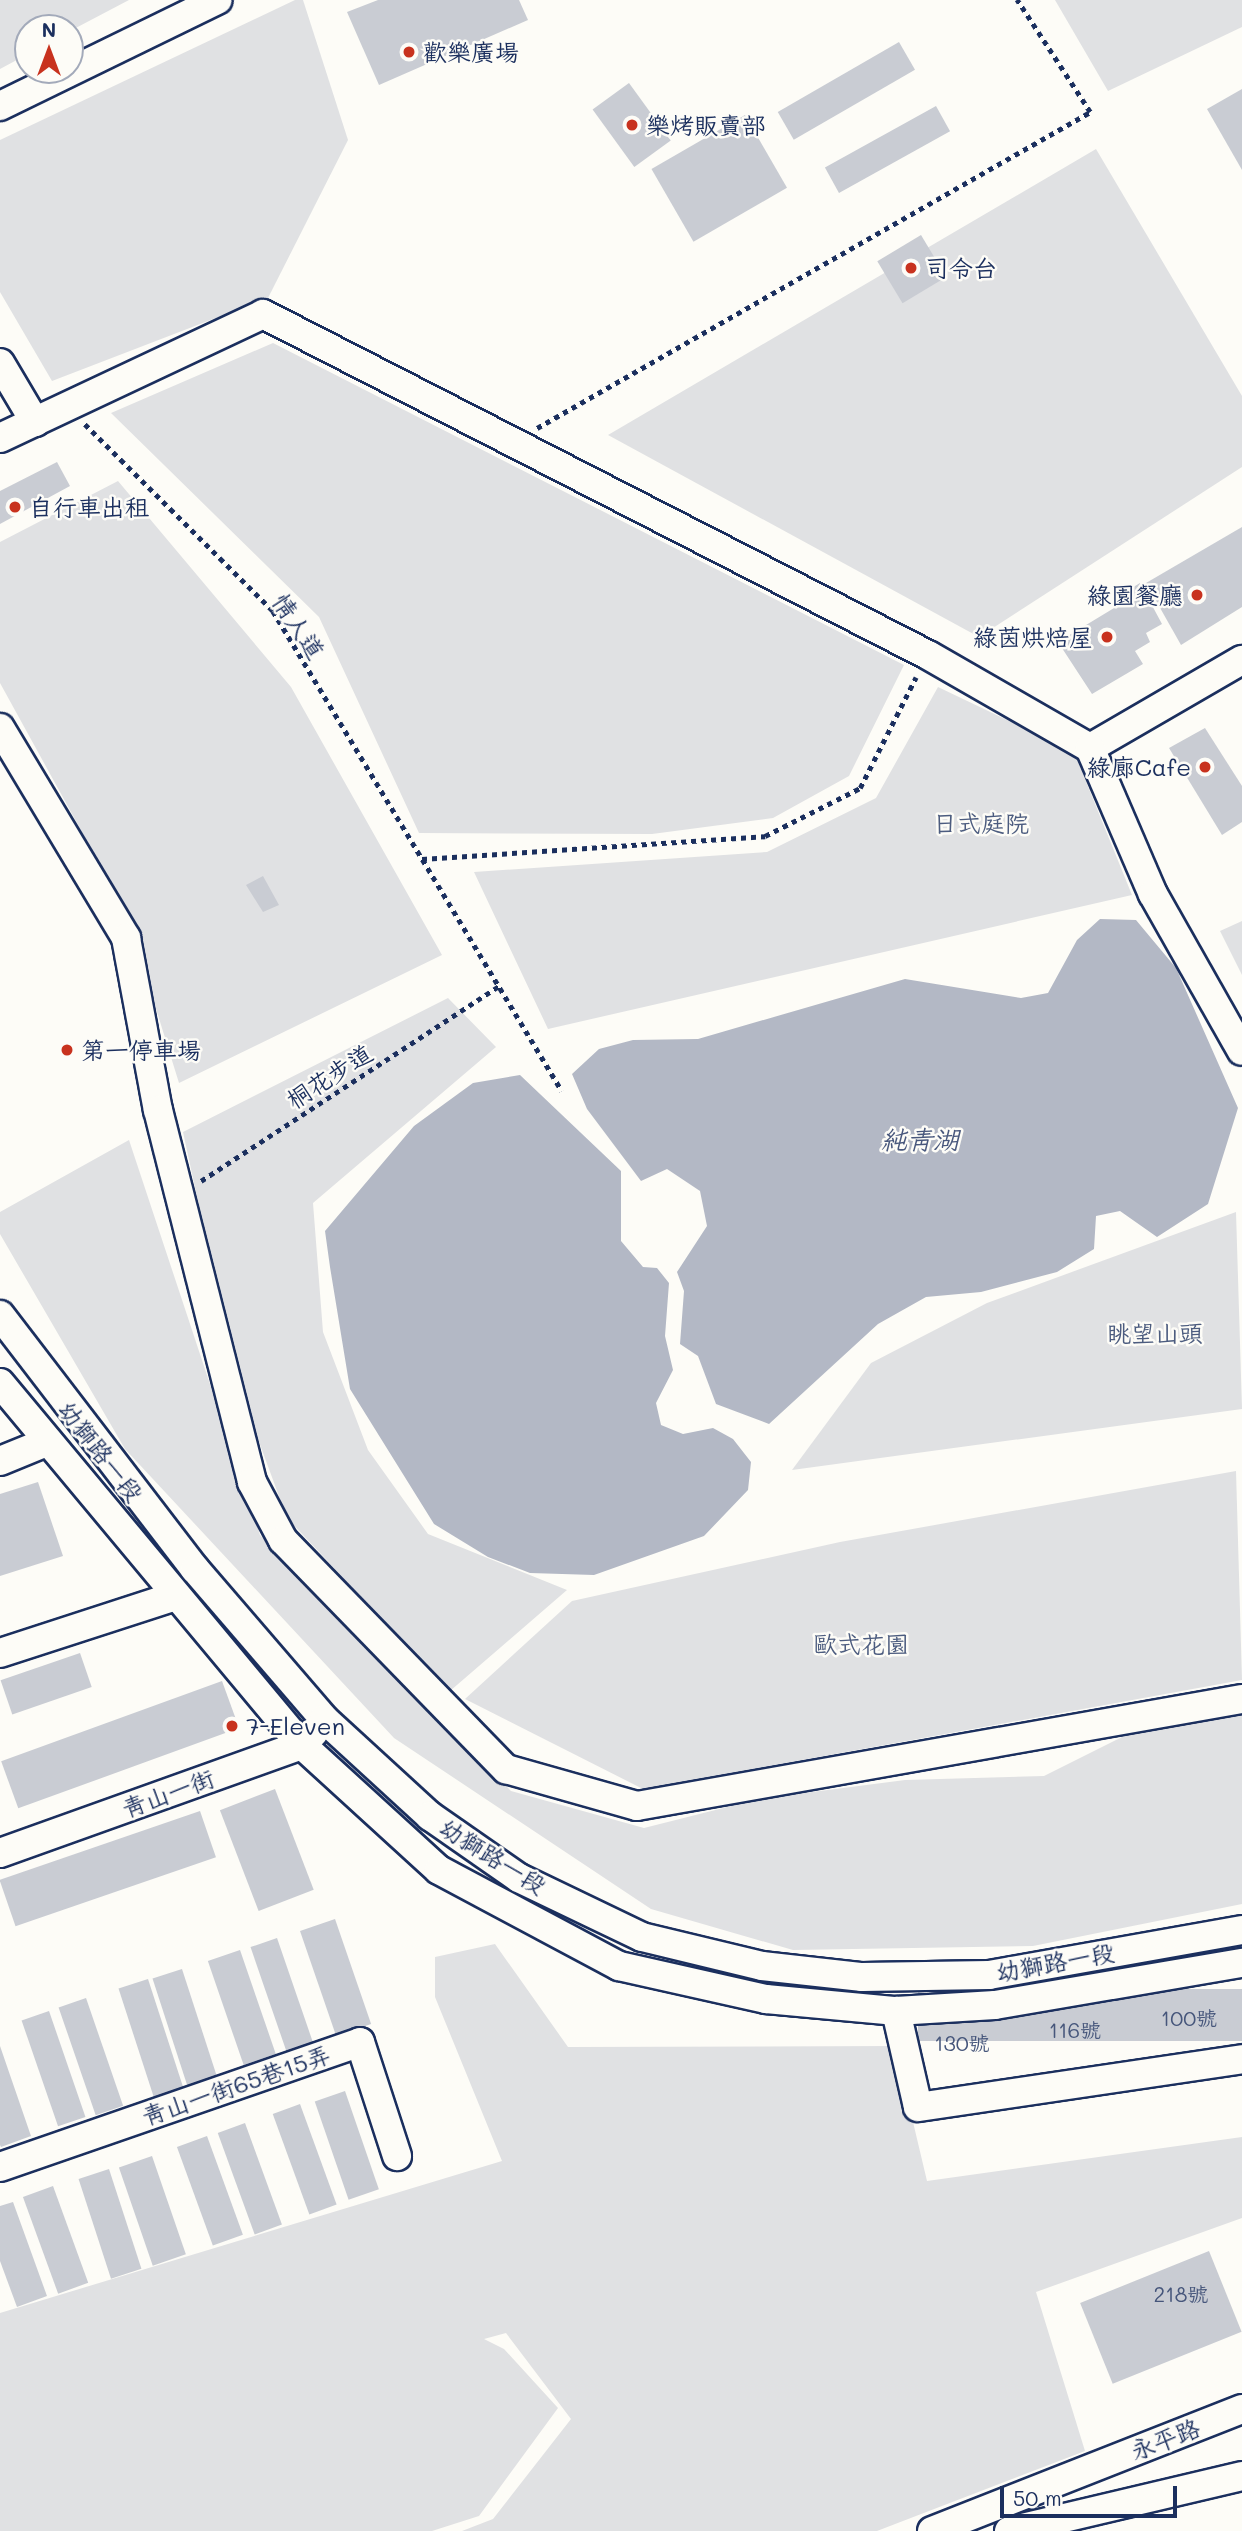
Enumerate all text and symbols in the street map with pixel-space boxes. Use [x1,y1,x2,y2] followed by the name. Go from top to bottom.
[14,14,84,84] north arrow
[42,17,56,42] text: N
[423,38,519,66] place label: 歡樂廣場
[401,44,417,60] marker: 歡樂廣場
[646,111,766,139] place label: 樂烤販賣部
[624,117,640,133] marker: 樂烤販賣部
[925,254,997,282] place label: 司令台
[903,260,919,276] marker: 司令台
[29,493,149,521] place label: 自行車出租
[7,499,23,515] marker: 自行車出租
[1087,581,1183,609] place label: 綠園餐廳
[1189,587,1205,603] marker: 綠園餐廳
[267,588,331,664] street label: 情人道
[973,623,1093,651] place label: 綠茵烘焙屋
[1099,629,1115,645] marker: 綠茵烘焙屋
[1087,753,1191,781] place label: 綠廊Cafe
[1197,759,1213,775] marker: 綠廊Cafe
[933,809,1029,837] park label: 日式庭院
[81,1036,201,1064] place label: 第一停車場
[281,1038,377,1114] street label: 桐花步道
[59,1042,75,1058] marker: 第一停車場
[881,1124,959,1156] water label: 純青湖
[1107,1319,1203,1347] park label: 眺望山頭
[53,1395,149,1507] street label: 幼獅路一段
[813,1630,909,1658] park label: 歐式花園
[246,1712,345,1740] place label: 7-Eleven
[224,1718,240,1734] marker: 7-Eleven
[118,1763,218,1823] street label: 青山一街
[434,1812,552,1900] street label: 幼獅路一段
[993,1937,1117,1987] street label: 幼獅路一段
[1161,2005,1217,2031] house number: 100號
[1049,2017,1101,2043] house number: 116號
[934,2030,990,2056] house number: 130號
[138,2039,334,2131] street label: 青山一街65巷15弄
[1154,2281,1208,2307] house number: 218號
[1126,2413,1204,2465] street label: 永平路
[1004,2472,1181,2516] scale bar
[1013,2484,1062,2511] text: 50 m

